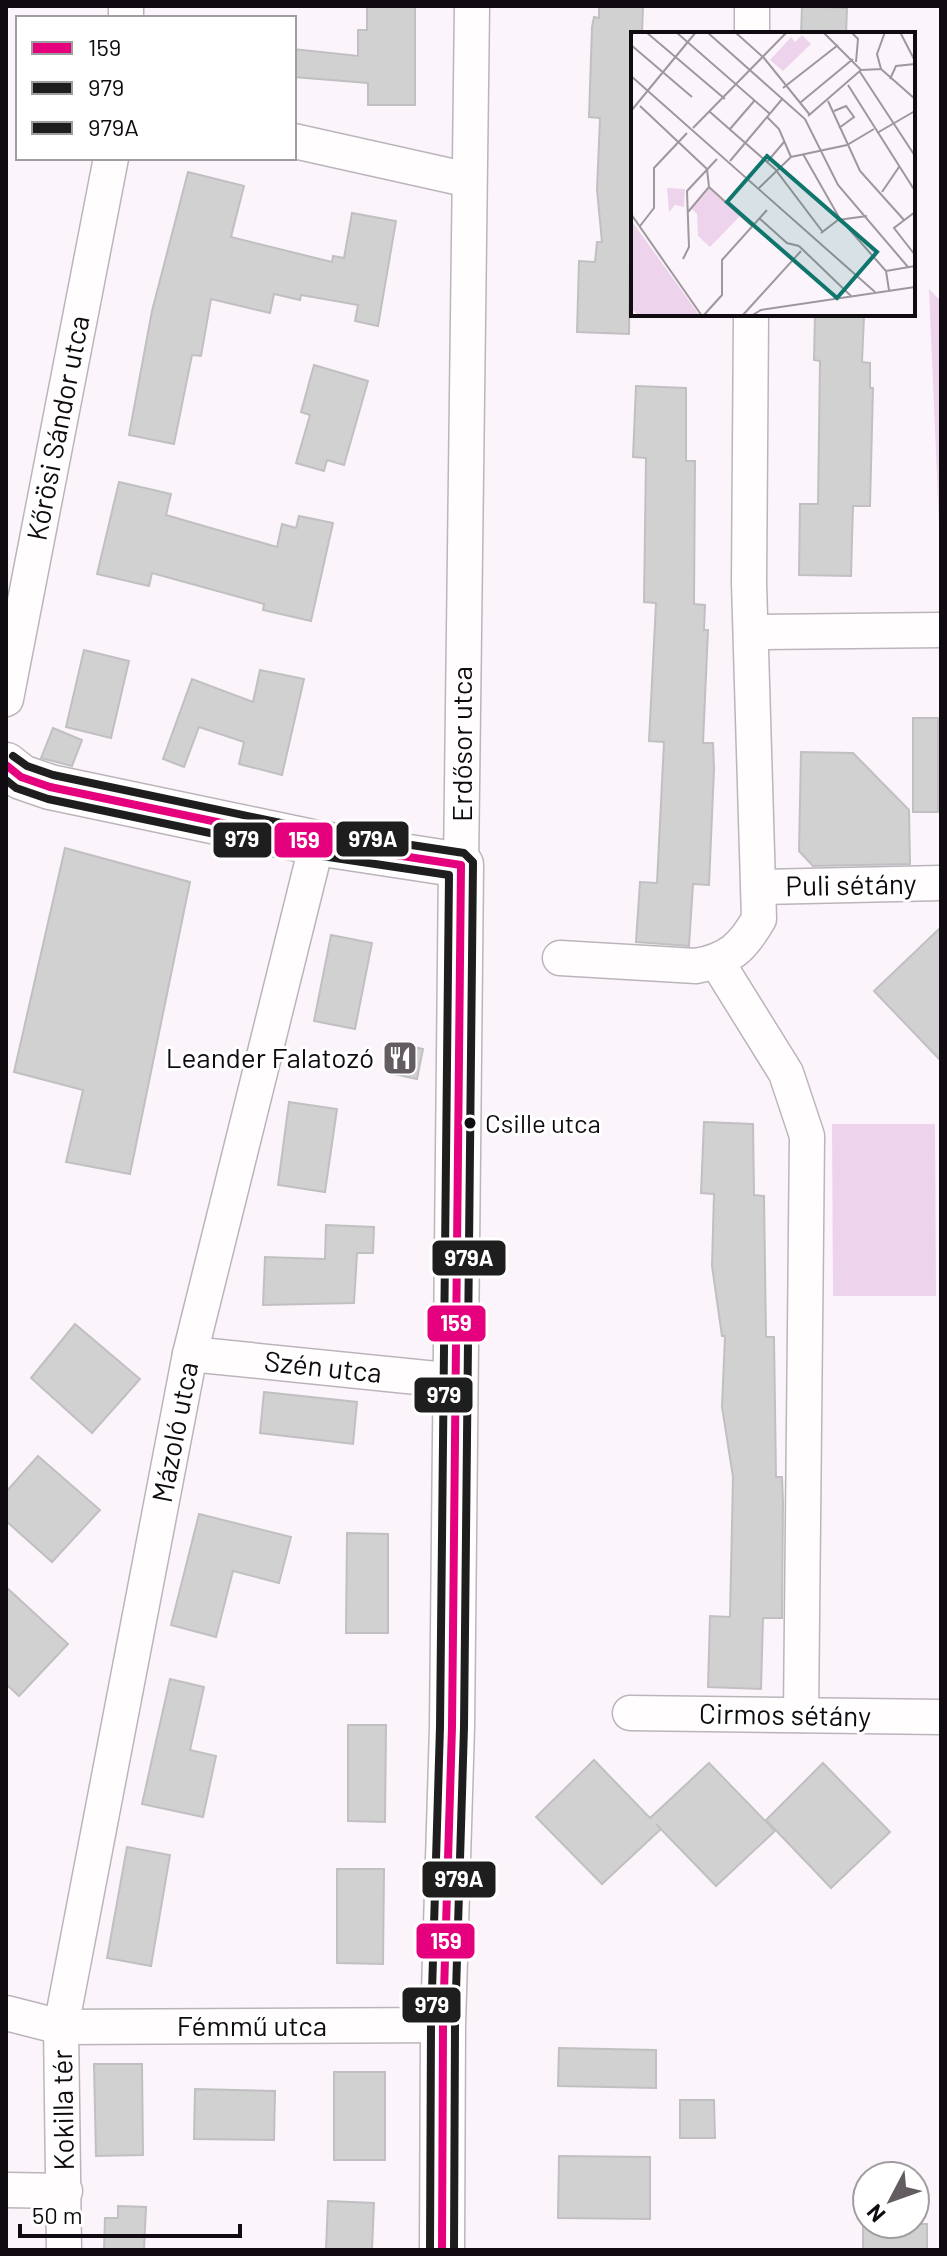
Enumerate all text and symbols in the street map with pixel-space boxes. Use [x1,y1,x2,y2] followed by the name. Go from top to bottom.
[16,16,296,160] legend
[88,32,121,61] text: 159
[631,32,915,316] inset map
[88,72,124,101] text: 979
[88,112,139,141] text: 979A
[19,312,95,543] street label: Kőrösi Sándor utca
[444,666,478,822] street label: Erdősor utca
[335,820,410,858] line badge: 979A
[212,821,273,859] line badge: 979
[273,821,334,859] line badge: 159
[225,825,259,851] text: 979
[348,825,398,851] text: 979A
[288,826,320,852] text: 159
[785,866,917,902] street label: Puli sétány
[381,1039,419,1077] restaurant icon: Leander Falatozó
[166,1040,374,1074] place label: Leander Falatozó
[485,1107,601,1138] place label: Csille utca
[462,1115,478,1131] marker: Csille utca
[431,1239,507,1277] line badge: 979A
[444,1244,494,1270] text: 979A
[426,1304,487,1343] line badge: 159
[440,1309,472,1335] text: 159
[263,1343,384,1389] street label: Szén utca
[144,1359,204,1505] street label: Mázoló utca
[413,1376,474,1414] line badge: 979
[427,1381,461,1407] text: 979
[699,1696,871,1733] street label: Cirmos sétány
[421,1860,497,1899] line badge: 979A
[434,1865,484,1891] text: 979A
[415,1922,476,1960] line badge: 159
[430,1927,462,1953] text: 159
[401,1986,462,2024] line badge: 979
[415,1991,449,2017] text: 979
[177,2008,327,2042] street label: Fémmű utca
[44,2049,80,2171] street label: Kokilla tér
[851,2160,931,2240] north arrow
[20,2188,240,2238] scale bar
[32,2200,83,2229] text: 50 m
[861,2200,890,2228] text: N

